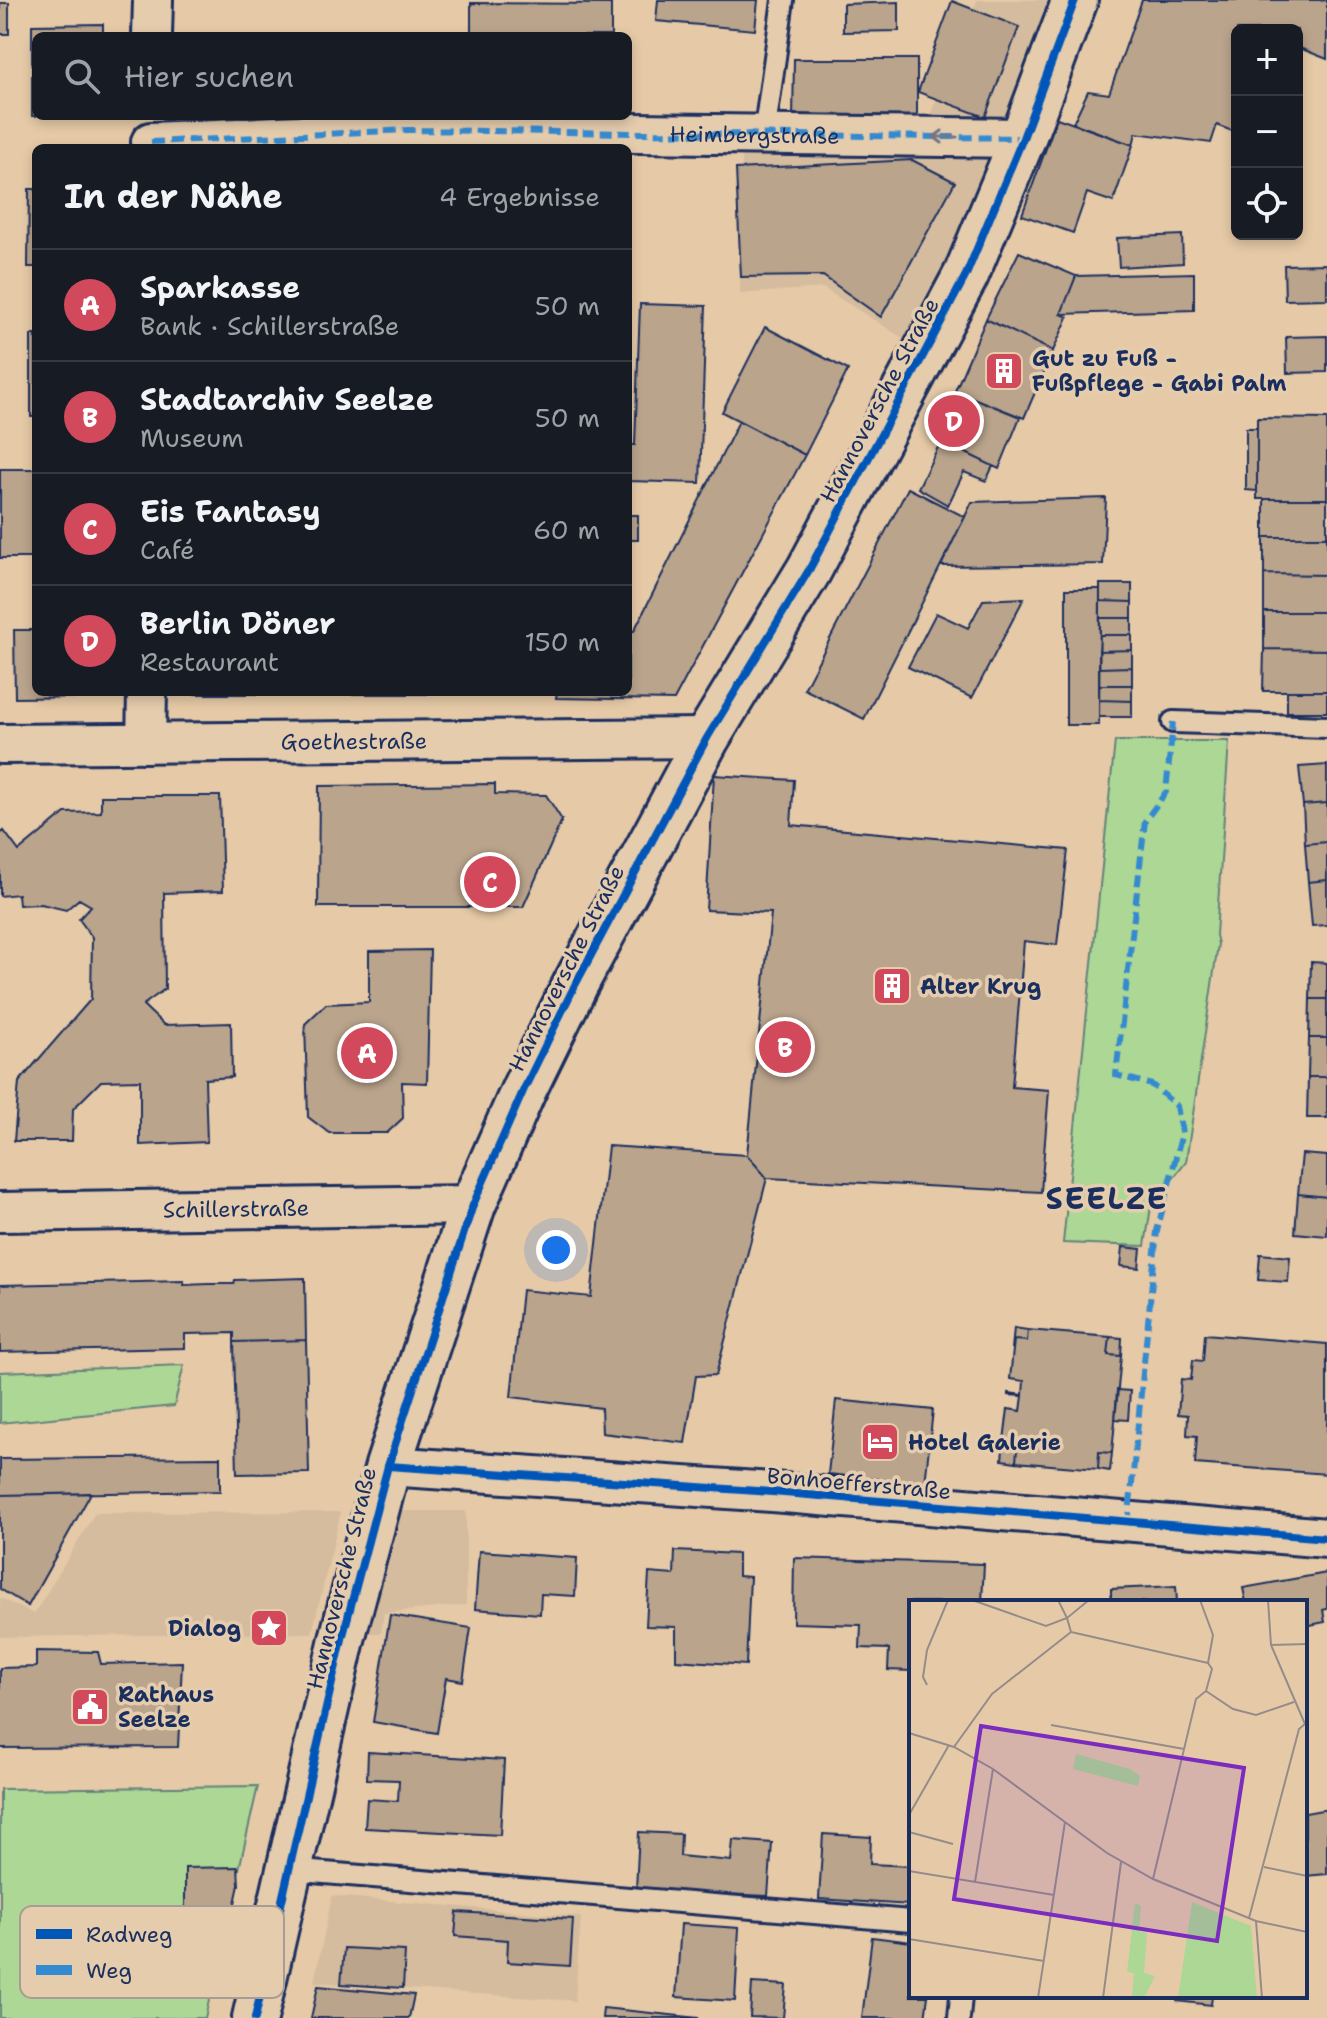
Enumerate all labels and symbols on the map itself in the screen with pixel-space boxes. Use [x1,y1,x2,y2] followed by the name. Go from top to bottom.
[670,119,840,151] street label: Heimbergstraße
[932,129,959,145] one-way arrow
[813,293,946,508] street label: Hannoversche Straße
[1032,344,1287,398] place label: Gut zu Fuß - Fußpflege - Gabi Palm
[983,350,1025,392] building icon: Gut zu Fuß - Fußpflege - Gabi Palm
[928,391,980,451] pin: D
[281,726,427,757] street label: Goethestraße
[464,852,516,912] pin: C
[502,860,631,1076] street label: Hannoversche Straße
[871,965,913,1007] building icon: Alter Krug
[920,972,1041,1001] place label: Alter Krug
[759,1017,811,1077] pin: B
[341,1023,393,1083] pin: A
[1045,1178,1169,1219] district label: SEELZE
[163,1193,309,1225] street label: Schillerstraße
[536,1230,576,1270] your location
[859,1421,901,1463] hotel icon: Hotel Galerie
[908,1428,1061,1457] place label: Hotel Galerie
[766,1461,952,1506] street label: Bonhoefferstraße
[300,1464,383,1692] street label: Hannoversche Straße
[909,1600,1307,1998] inset map
[248,1607,290,1649] place icon: Dialog
[168,1614,241,1643] place label: Dialog
[118,1680,214,1734] place label: Rathaus Seelze
[69,1686,111,1728] public building icon: Rathaus Seelze
[20,1906,284,1998] legend
[86,1920,173,1949] text: Radweg
[86,1956,132,1985] text: Weg

